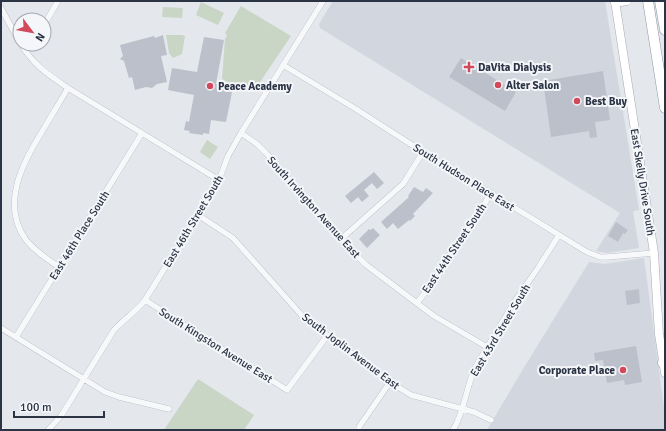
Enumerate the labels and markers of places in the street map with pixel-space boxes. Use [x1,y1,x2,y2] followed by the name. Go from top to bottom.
[463,61,475,73] marker: DaVita Dialysis
[478,61,551,74] place label: DaVita Dialysis
[506,79,559,92] place label: Alter Salon
[218,80,292,93] place label: Peace Academy
[493,80,503,90] marker: Alter Salon
[205,81,215,91] marker: Peace Academy
[585,95,627,108] place label: Best Buy
[572,96,582,106] marker: Best Buy
[539,364,616,377] place label: Corporate Place
[618,365,628,375] marker: Corporate Place

